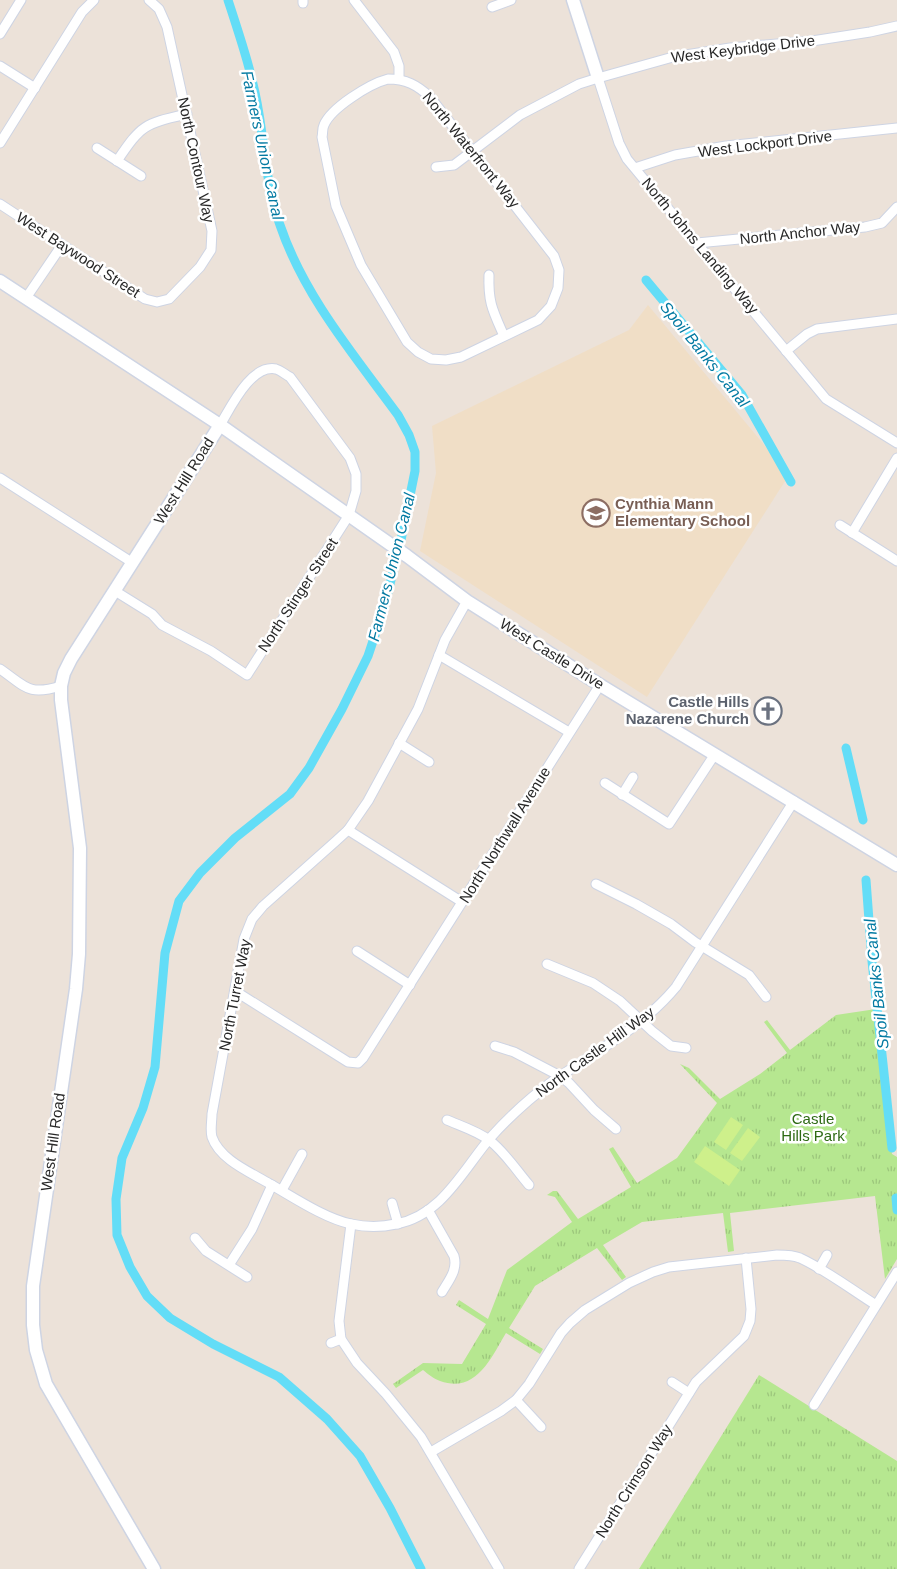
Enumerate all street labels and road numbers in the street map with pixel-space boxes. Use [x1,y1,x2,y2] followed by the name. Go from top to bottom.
[670,31,816,66] street label: West Keybridge Drive
[419,88,524,211] street label: North Waterfront Way
[175,96,218,225] street label: North Contour Way
[697,127,833,160] street label: West Lockport Drive
[639,174,763,317] street label: North Johns Landing Way
[13,208,144,301] street label: West Baywood Street
[739,218,862,247] street label: North Anchor Way
[150,434,217,527] street label: West Hill Road
[254,534,341,655] street label: North Stinger Street
[497,615,608,693] street label: West Castle Drive
[456,764,553,906] street label: North Northwall Avenue
[215,937,254,1052] street label: North Turret Way
[532,1003,658,1100] street label: North Castle Hill Way
[37,1092,68,1192] street label: West Hill Road
[592,1421,676,1540] street label: North Crimson Way

